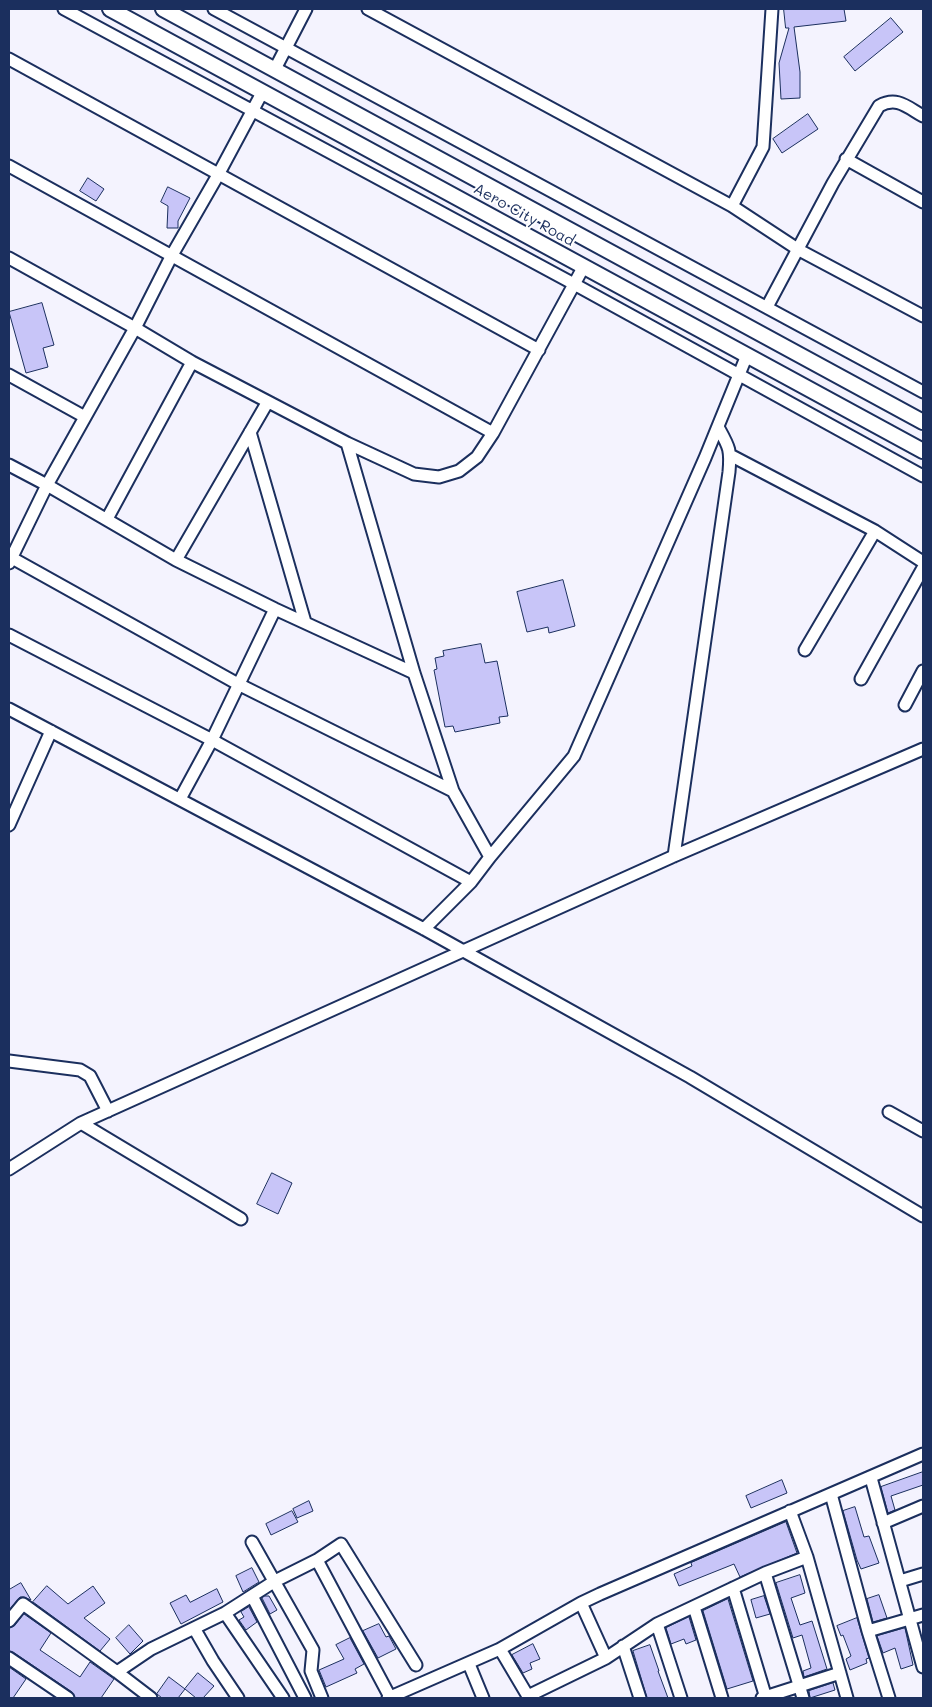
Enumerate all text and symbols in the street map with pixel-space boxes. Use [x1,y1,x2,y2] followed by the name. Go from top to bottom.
[470,180,578,250] street label: Aero City Road

